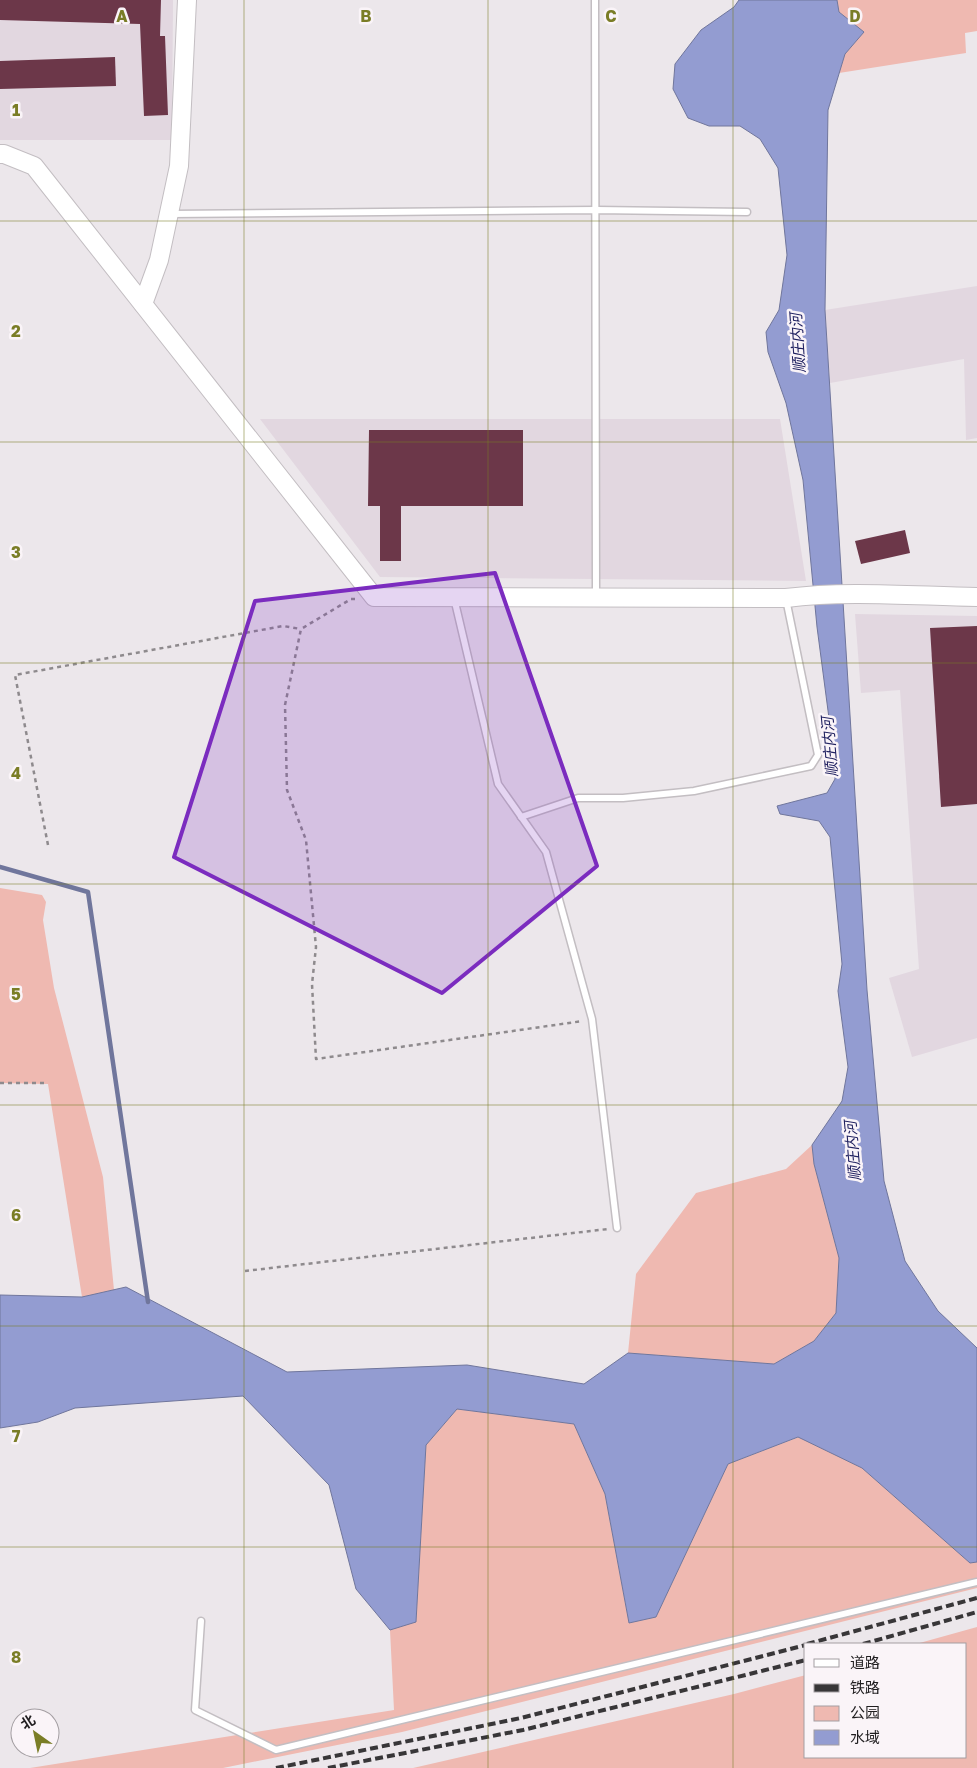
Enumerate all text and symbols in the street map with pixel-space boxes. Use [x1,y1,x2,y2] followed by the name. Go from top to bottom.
[116,6,128,26] text: A
[360,6,372,26] text: B
[605,6,617,26] text: C
[849,6,861,26] text: D
[12,100,20,120] text: 1
[786,310,808,374] water label: 顺庄内河
[11,321,21,341] text: 2
[11,542,21,562] text: 3
[817,713,841,778] water label: 顺庄内河
[11,763,21,783] text: 4
[11,984,21,1004] text: 5
[840,1117,864,1182] water label: 顺庄内河
[11,1205,21,1225] text: 6
[12,1426,21,1446] text: 7
[804,1643,967,1758] legend
[11,1647,21,1667] text: 8
[850,1653,880,1671] text: 道路
[850,1678,880,1696] text: 铁路
[850,1703,880,1721] text: 公园
[10,1708,60,1758] north arrow
[17,1711,38,1733] text: 北
[850,1728,880,1746] text: 水域

